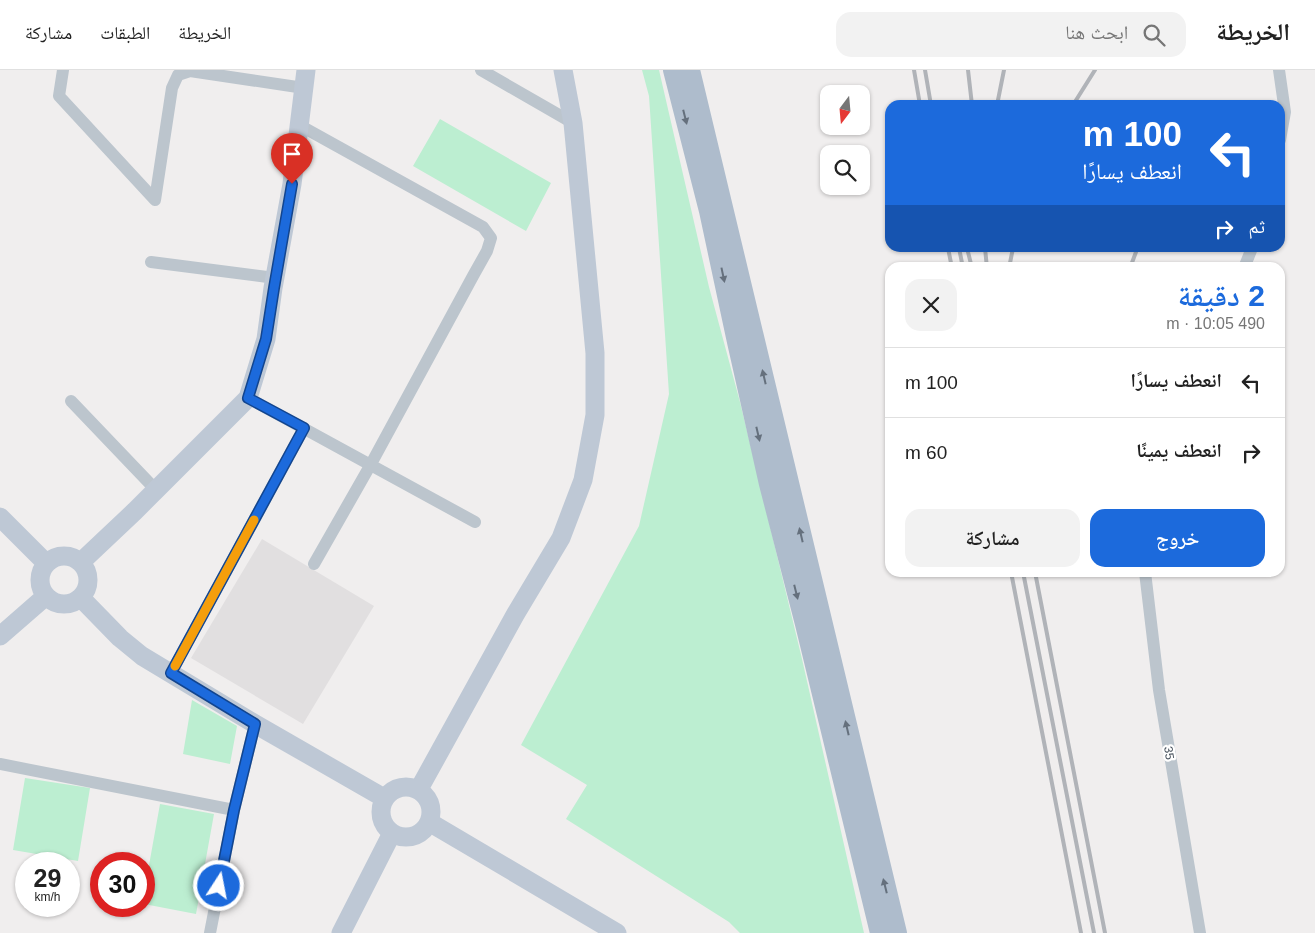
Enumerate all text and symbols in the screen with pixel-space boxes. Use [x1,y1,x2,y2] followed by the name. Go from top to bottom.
[836,12,1186,57] search box
[1216,18,1290,45] text: الخريطة
[1140,21,1168,49] icon: search
[1065,22,1128,43] text: ابحث هنا
[25,23,72,43] text: مشاركة
[100,23,150,43] text: الطبقات
[178,23,231,43] text: الخريطة
[820,85,870,135] north arrow
[820,85,870,195] map controls
[681,110,689,125] one-way arrow
[1083,114,1182,153] text: 100 m
[1200,120,1265,185] icon: left
[271,133,313,184] pin
[278,140,306,168] icon: arrive
[820,145,870,195] button: search
[1082,159,1182,184] text: انعطف يسارًا
[1210,215,1238,243] icon: right
[1248,216,1265,237] text: ثم
[719,268,727,284] one-way arrow
[905,279,957,331] button: close
[1178,279,1265,312] text: 2 دقيقة
[1166,315,1265,332] text: 490 m · 10:05
[1237,369,1265,397] icon: left
[760,370,768,385] one-way arrow
[1131,370,1222,391] text: انعطف يسارًا
[905,372,958,393] text: 100 m
[754,427,762,443] one-way arrow
[1237,439,1265,467] icon: right
[1136,440,1222,461] text: انعطف يمينًا
[905,442,947,463] text: 60 m
[905,509,1080,567] button: مشاركة
[1090,509,1265,567] button: خروج
[797,528,805,543] one-way arrow
[793,584,801,599] one-way arrow
[843,720,851,735] one-way arrow
[1161,745,1177,761] street label: 35
[90,852,155,917] speed limit sign: 30
[192,859,244,911] position arrow
[34,864,61,892] text: 29
[881,878,889,893] one-way arrow
[34,890,61,904] text: km/h

